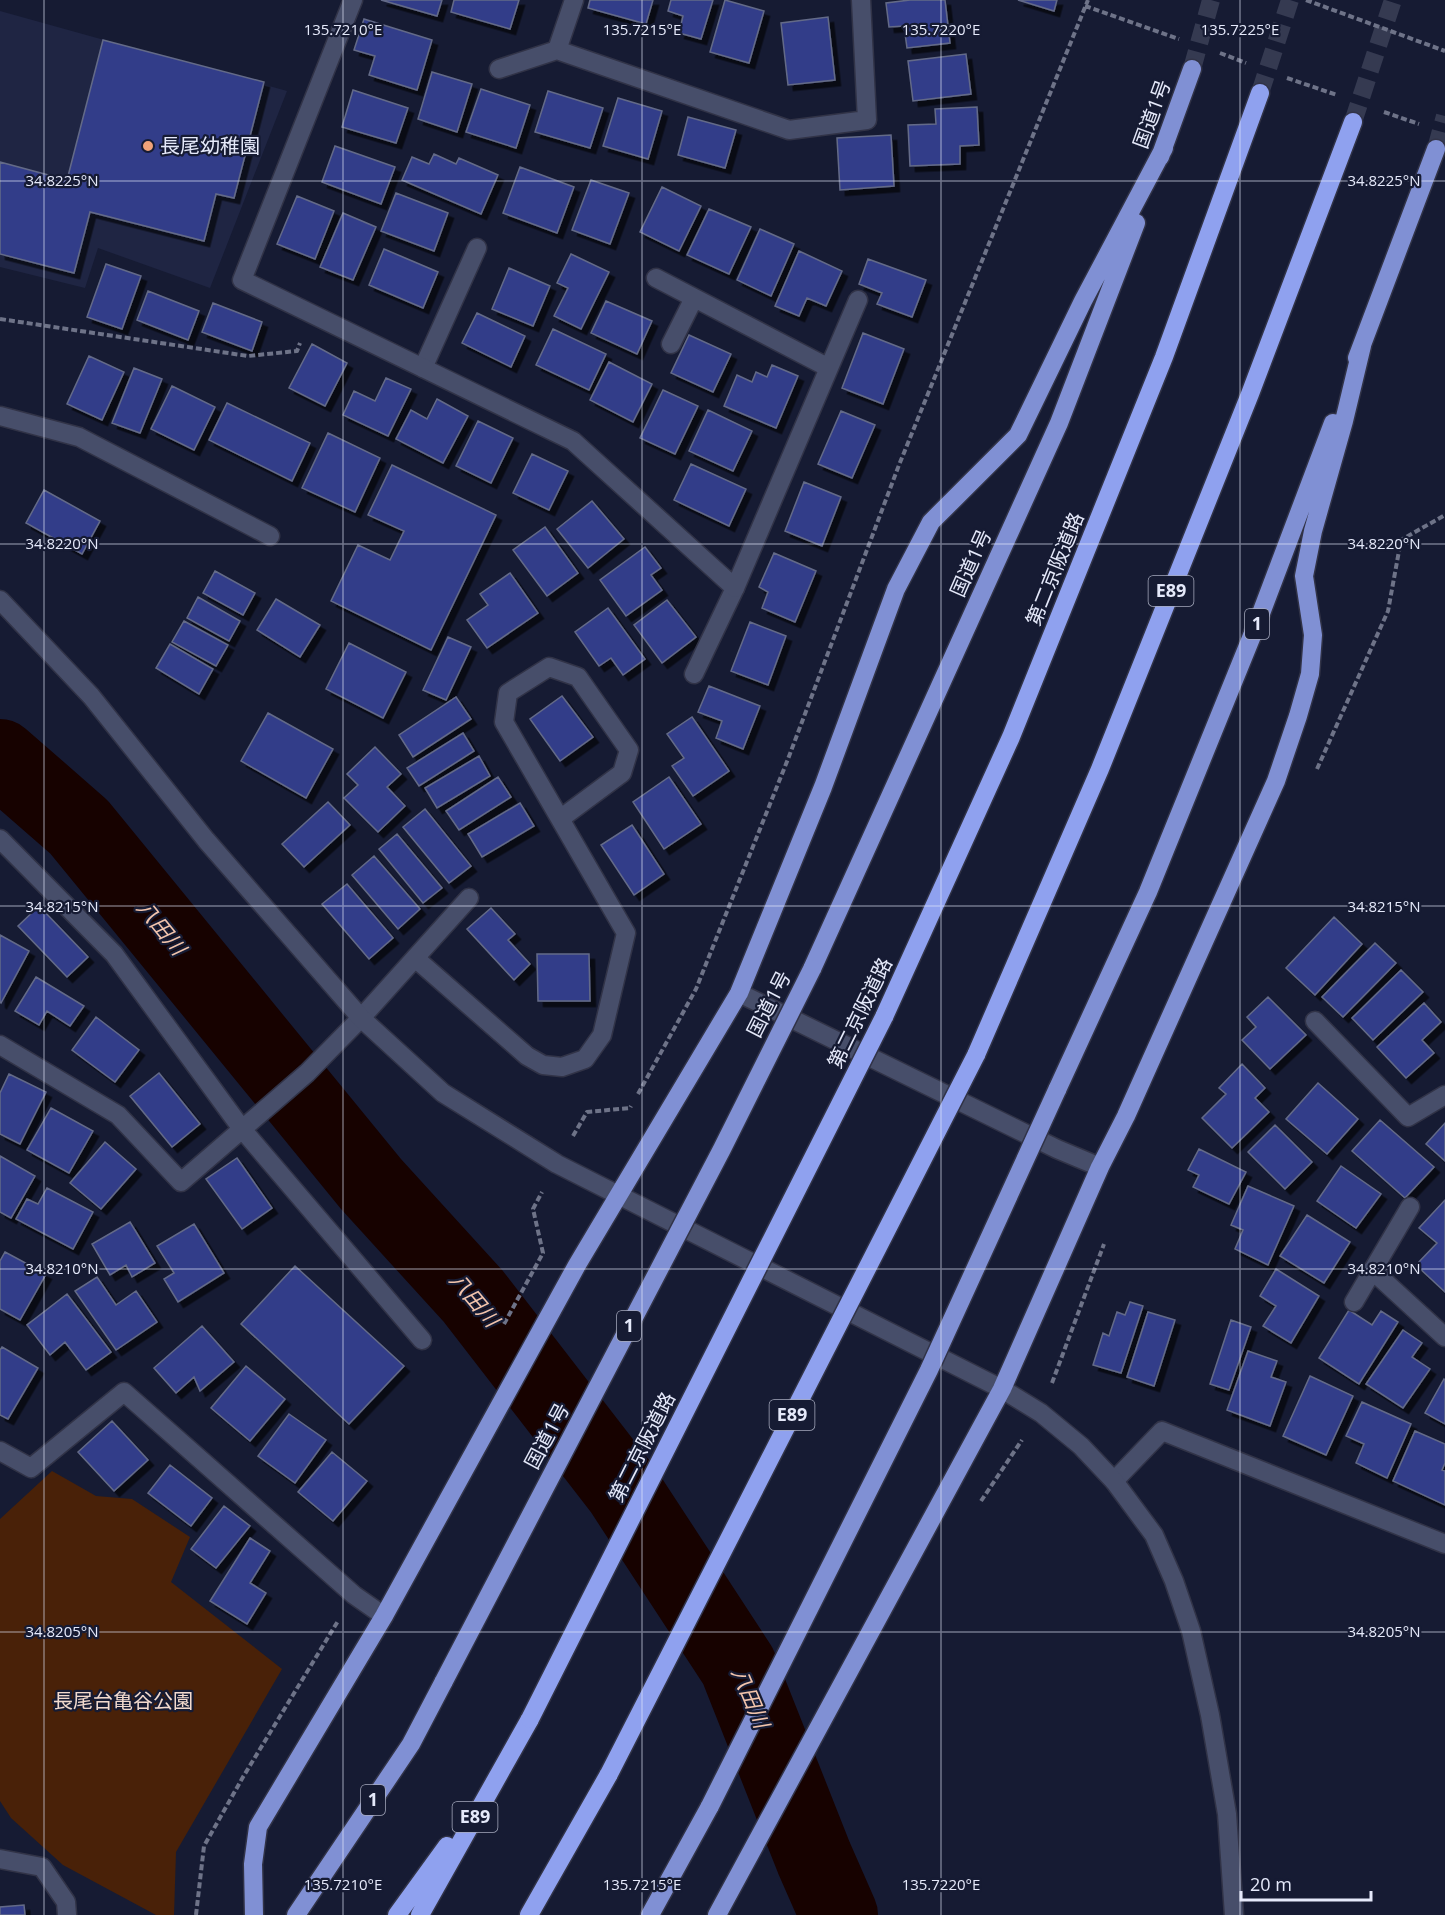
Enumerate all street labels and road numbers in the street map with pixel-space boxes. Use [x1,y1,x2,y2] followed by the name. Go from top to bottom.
[1127,76,1176,152] street label: 国道1号
[1020,508,1090,630] street label: 第二京阪道路
[944,525,997,601] street label: 国道1号
[1148,576,1194,606] road number: E89
[1245,609,1269,639] road number: 1
[821,953,898,1073] street label: 第二京阪道路
[740,966,797,1042] street label: 国道1号
[617,1311,641,1341] road number: 1
[602,1387,681,1506] street label: 第二京阪道路
[518,1398,575,1474] street label: 国道1号
[770,1400,814,1430] road number: E89
[361,1785,385,1815] road number: 1
[452,1802,498,1832] road number: E89

